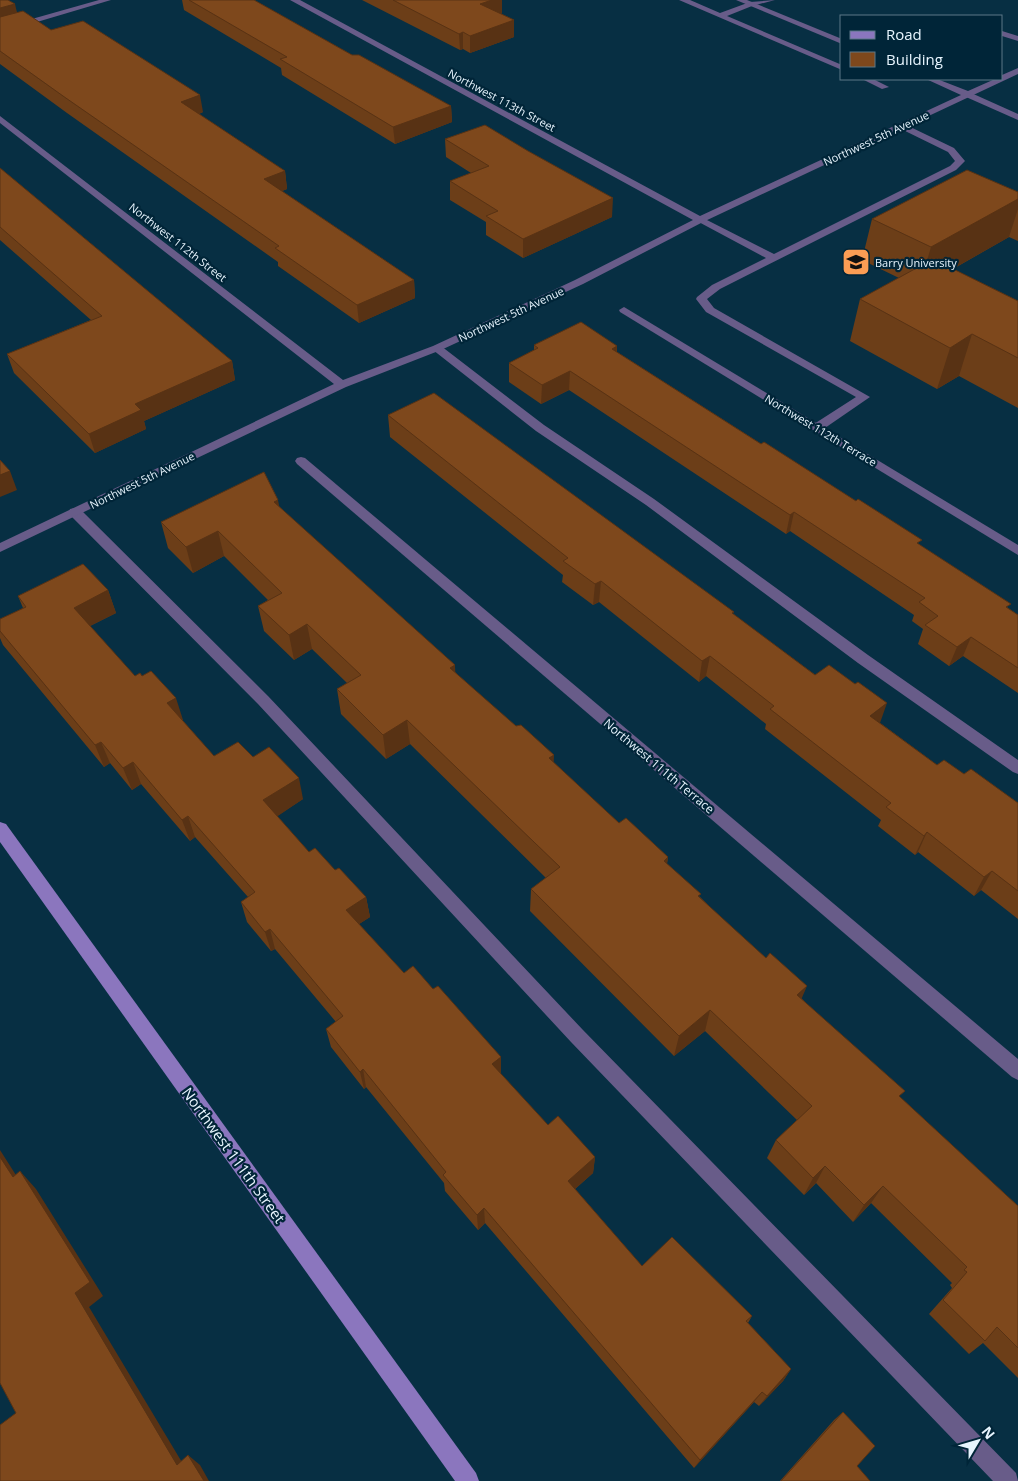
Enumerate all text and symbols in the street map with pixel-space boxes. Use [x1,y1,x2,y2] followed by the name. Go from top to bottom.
[840,15,1003,80] legend
[886,24,922,44] text: Road
[886,49,943,69] text: Building
[446,65,559,135] street label: Northwest 113th Street
[821,107,931,169] street label: Northwest 5th Avenue
[126,199,230,285] street label: Northwest 112th Street
[841,247,871,277] school or university icon: Barry University
[875,255,957,270] place label: Barry University
[456,283,566,345] street label: Northwest 5th Avenue
[762,391,880,469] street label: Northwest 112th Terrace
[87,448,197,512] street label: Northwest 5th Avenue
[600,715,718,818] street label: Northwest 111th Terrace
[178,1083,290,1227] street label: Northwest 111th Street
[953,1416,1003,1466] north arrow
[978,1422,1000,1443] text: N

